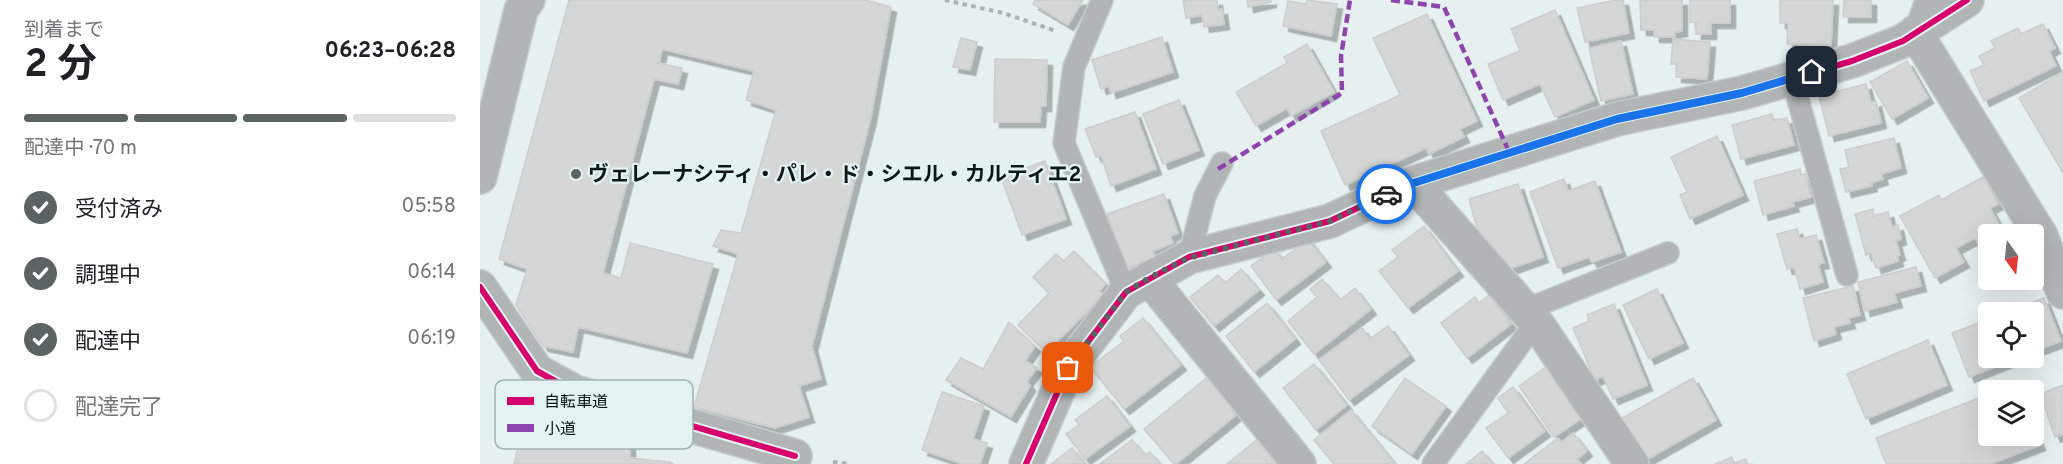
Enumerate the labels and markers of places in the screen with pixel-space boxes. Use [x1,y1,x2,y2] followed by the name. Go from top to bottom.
[1786,46,1837,97] pin
[588,162,1081,189] place label: ヴェレーナシティ・パレ・ド・シエル・カルティエ2
[569,167,583,181] marker: ヴェレーナシティ・パレ・ド・シエル・カルティエ2
[1042,342,1093,393] pin

